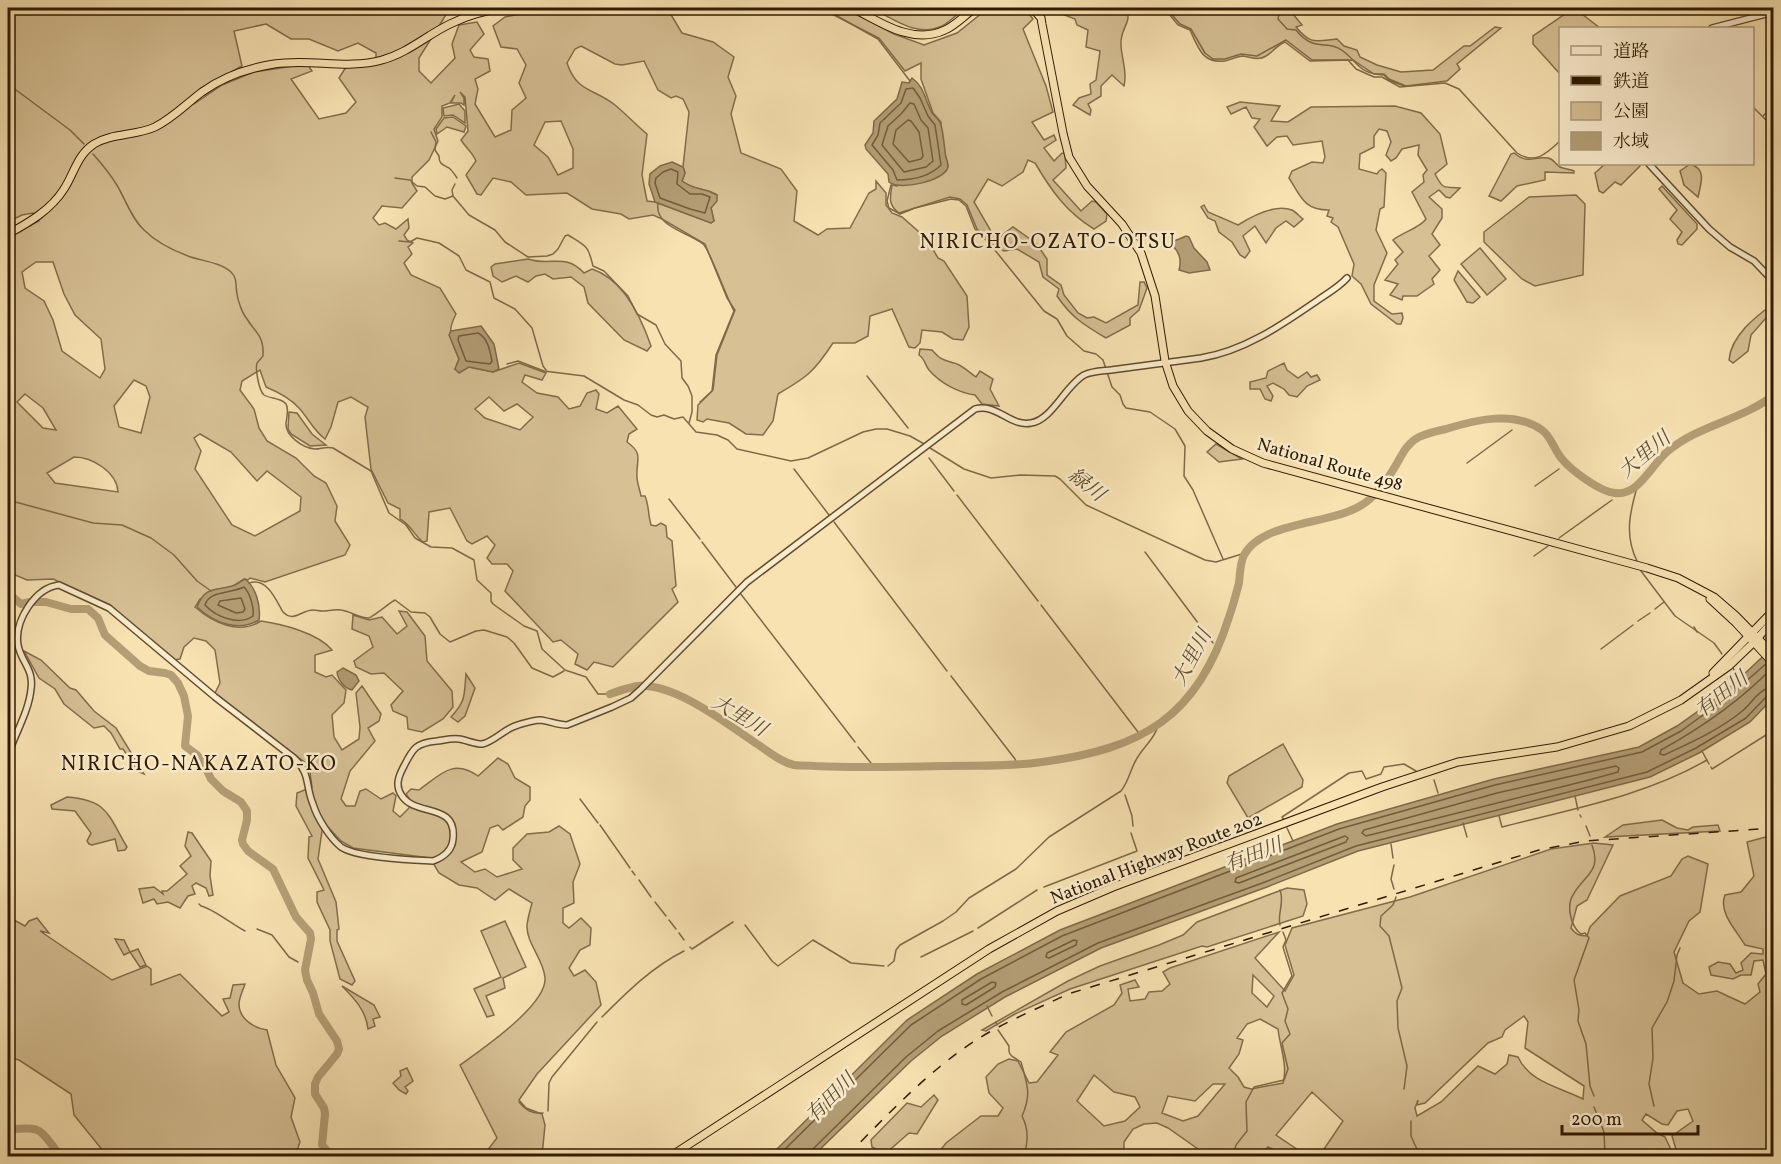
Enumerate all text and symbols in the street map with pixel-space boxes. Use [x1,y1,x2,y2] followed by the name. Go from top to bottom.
[1559,27,1754,165] legend
[1613,40,1649,65] text: 道路
[1613,70,1649,95] text: 鉄道
[1613,100,1649,125] text: 公園
[1613,130,1649,155] text: 水域
[920,228,1176,257] district label: NIRICHO-OZATO-OTSU
[1613,424,1679,486] water label: 大里川
[1254,433,1405,498] street label: National Route 498
[1061,462,1112,510] water label: 緑川
[1166,623,1220,691] water label: 大里川
[1690,665,1756,725] water label: 有田川
[706,689,774,745] water label: 大里川
[61,750,337,779] district label: NIRICHO-NAKAZATO-KO
[1047,807,1266,911] street label: National Highway Route 202
[1221,831,1289,880] water label: 有田川
[800,1066,864,1130] water label: 有田川
[1562,1098,1698,1136] scale bar
[1571,1108,1622,1133] text: 200 m

